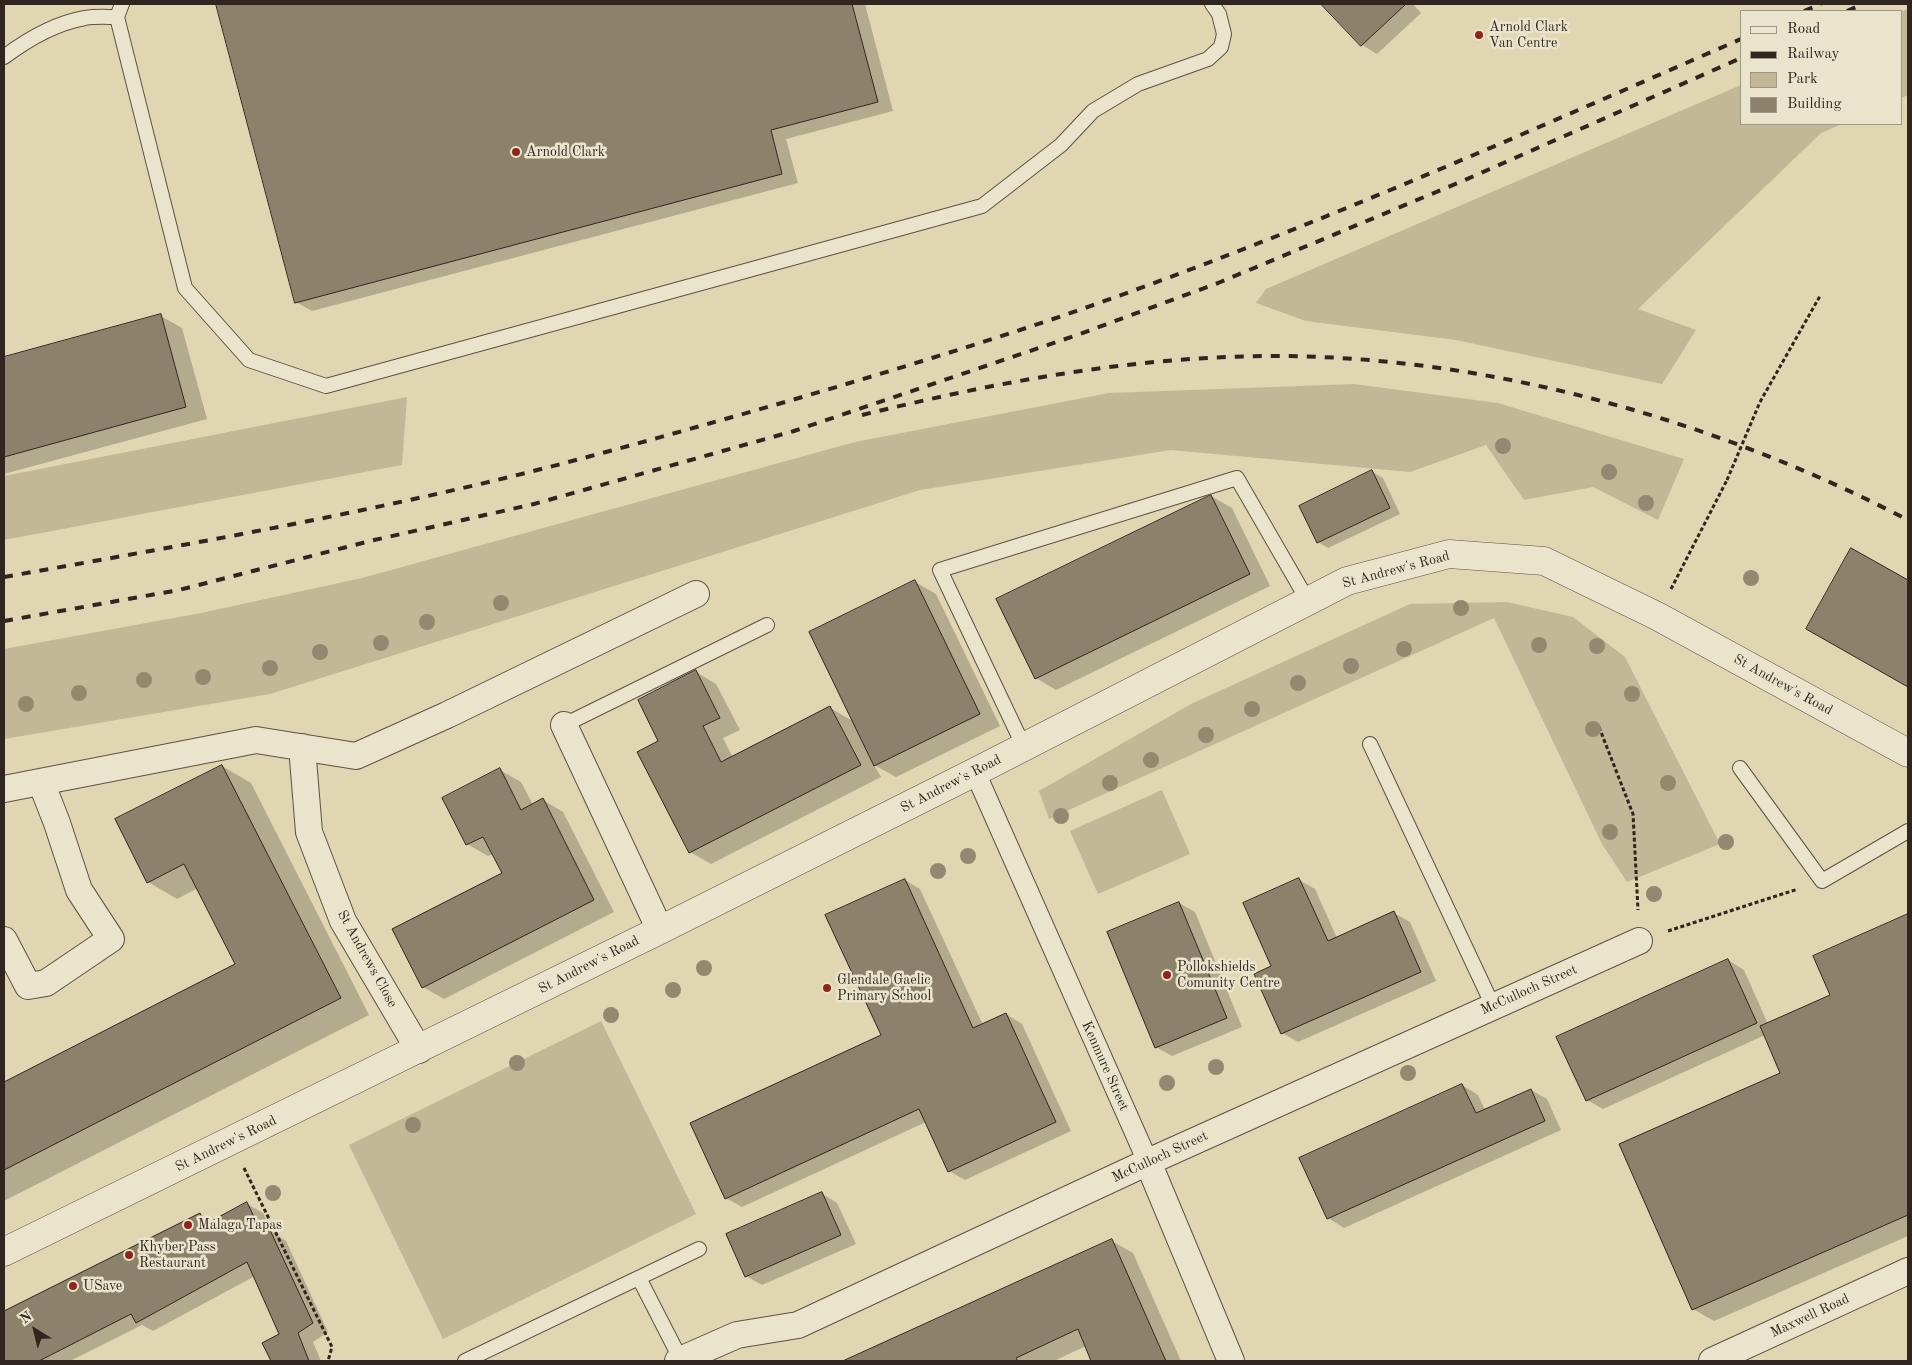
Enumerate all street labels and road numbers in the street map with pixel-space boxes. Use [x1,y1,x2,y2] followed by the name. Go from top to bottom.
[1340,548,1452,592] street label: St Andrew's Road
[1731,651,1835,719] street label: St Andrew's Road
[898,751,1004,817] street label: St Andrew's Road
[333,907,401,1011] street label: St Andrews Close
[536,932,642,998] street label: St Andrew's Road
[1478,961,1580,1019] street label: McCulloch Street
[1078,1019,1132,1113] street label: Kenmure Street
[173,1112,279,1176] street label: St Andrew's Road
[1109,1127,1211,1187] street label: McCulloch Street
[1768,1290,1852,1342] street label: Maxwell Road

